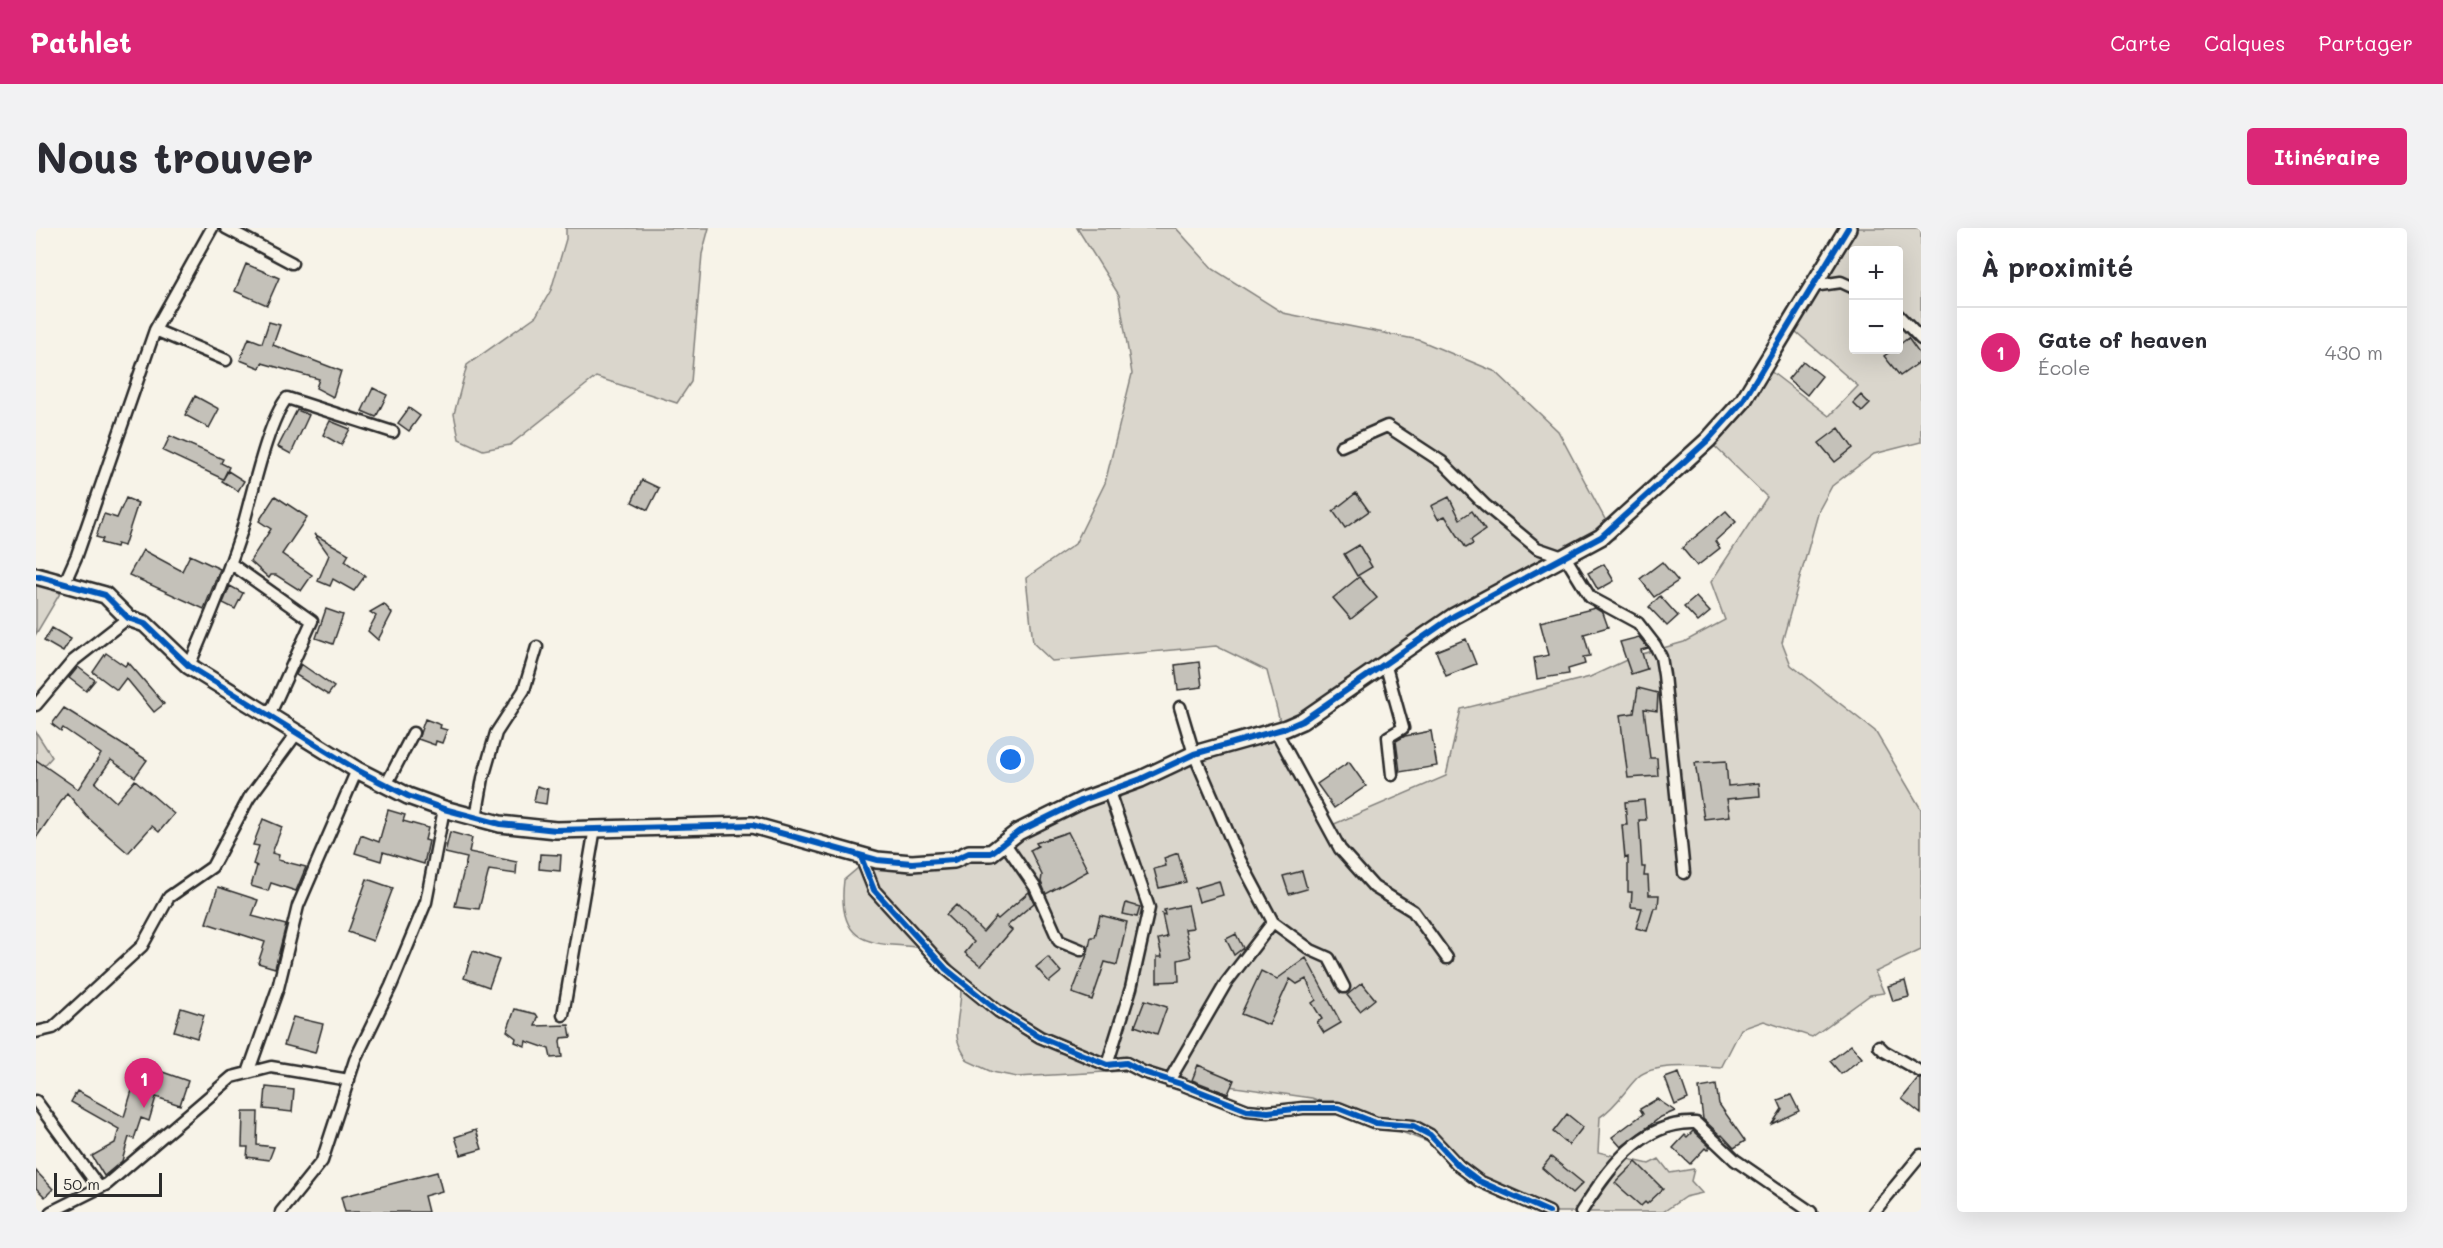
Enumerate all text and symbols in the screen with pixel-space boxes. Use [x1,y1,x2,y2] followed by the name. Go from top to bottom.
[30,24,132,60] text: Pathlet
[2110,29,2171,56] text: Carte
[2204,29,2286,56] text: Calques
[2319,29,2413,56] text: Partager
[2247,128,2407,185] button: Itinéraire
[36,129,314,184] text: Nous trouver
[1849,246,1903,354] map controls
[1849,246,1903,300] button: +
[1981,250,2133,284] text: À proximité
[1849,300,1903,354] button: −
[2038,325,2207,354] text: Gate of heaven
[1996,339,2005,365] text: 1
[2325,339,2383,365] text: 430 m
[2038,354,2090,380] text: École
[996,745,1025,774] your location
[124,1058,164,1108] pin: 1
[54,1170,162,1198] scale bar
[63,1173,100,1194] text: 50 m

